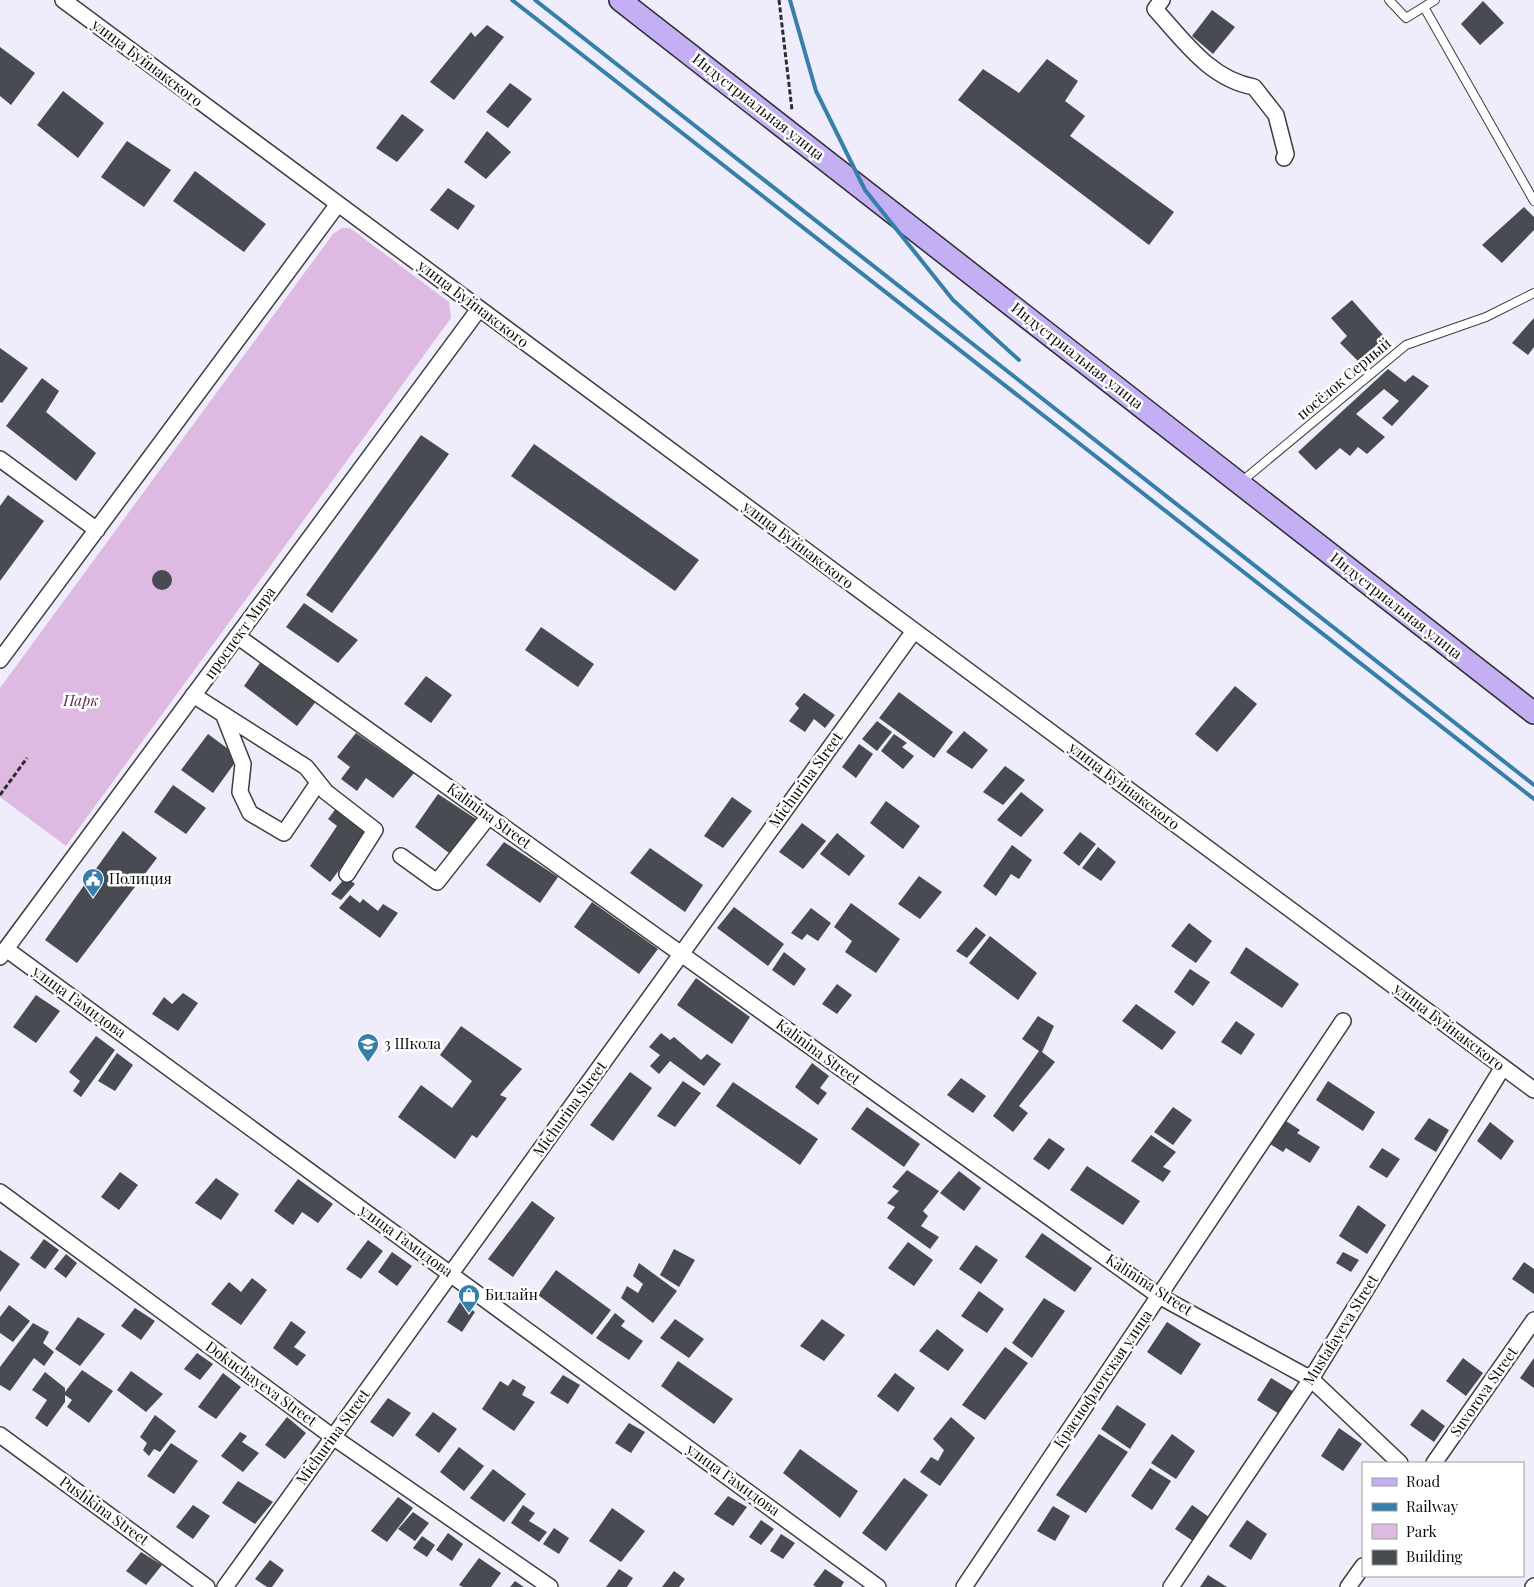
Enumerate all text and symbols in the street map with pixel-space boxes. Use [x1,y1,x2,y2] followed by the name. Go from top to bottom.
[87,13,207,111] street label: улица Буйнакского
[688,48,829,164] street label: Индустриальная улица
[413,254,533,352] street label: улица Буйнакского
[1007,297,1148,413] street label: Индустриальная улица
[1292,333,1395,424] street label: посёлок Серный
[738,495,858,593] street label: улица Буйнакского
[1326,547,1467,663] street label: Индустриальная улица
[199,582,280,683] street label: проспект Мира
[62,690,99,710] park label: Парк
[764,727,847,831] street label: Michurina Street
[1064,736,1184,834] street label: улица Буйнакского
[443,778,536,853] street label: Kalinina Street
[81,867,105,898] public building icon: Полиция
[109,868,172,888] place label: Полиция
[28,960,131,1042] street label: улица Гамидова
[1389,977,1509,1075] street label: улица Буйнакского
[772,1014,865,1089] street label: Kalinina Street
[356,1032,380,1063] school or university icon: 3 Школа
[384,1033,442,1053] place label: 3 Школа
[528,1056,611,1160] street label: Michurina Street
[355,1199,458,1281] street label: улица Гамидова
[1102,1249,1197,1320] street label: Kalinina Street
[1298,1270,1383,1389] street label: Mustafayeva Street
[457,1283,481,1314] shop icon: Билайн
[485,1284,538,1304] place label: Билайн
[1048,1305,1156,1451] street label: Краснофлотская улица
[202,1336,322,1431] street label: Dokuchayeva Street
[1445,1342,1522,1440] street label: Suvorova Street
[291,1384,374,1488] street label: Michurina Street
[682,1438,785,1520] street label: улица Гамидова
[1362,1462,1524,1577] legend
[56,1471,154,1550] street label: Pushkina Street
[1406,1471,1440,1491] text: Road
[1406,1496,1459,1516] text: Railway
[1406,1521,1438,1541] text: Park
[1406,1546,1463,1566] text: Building

